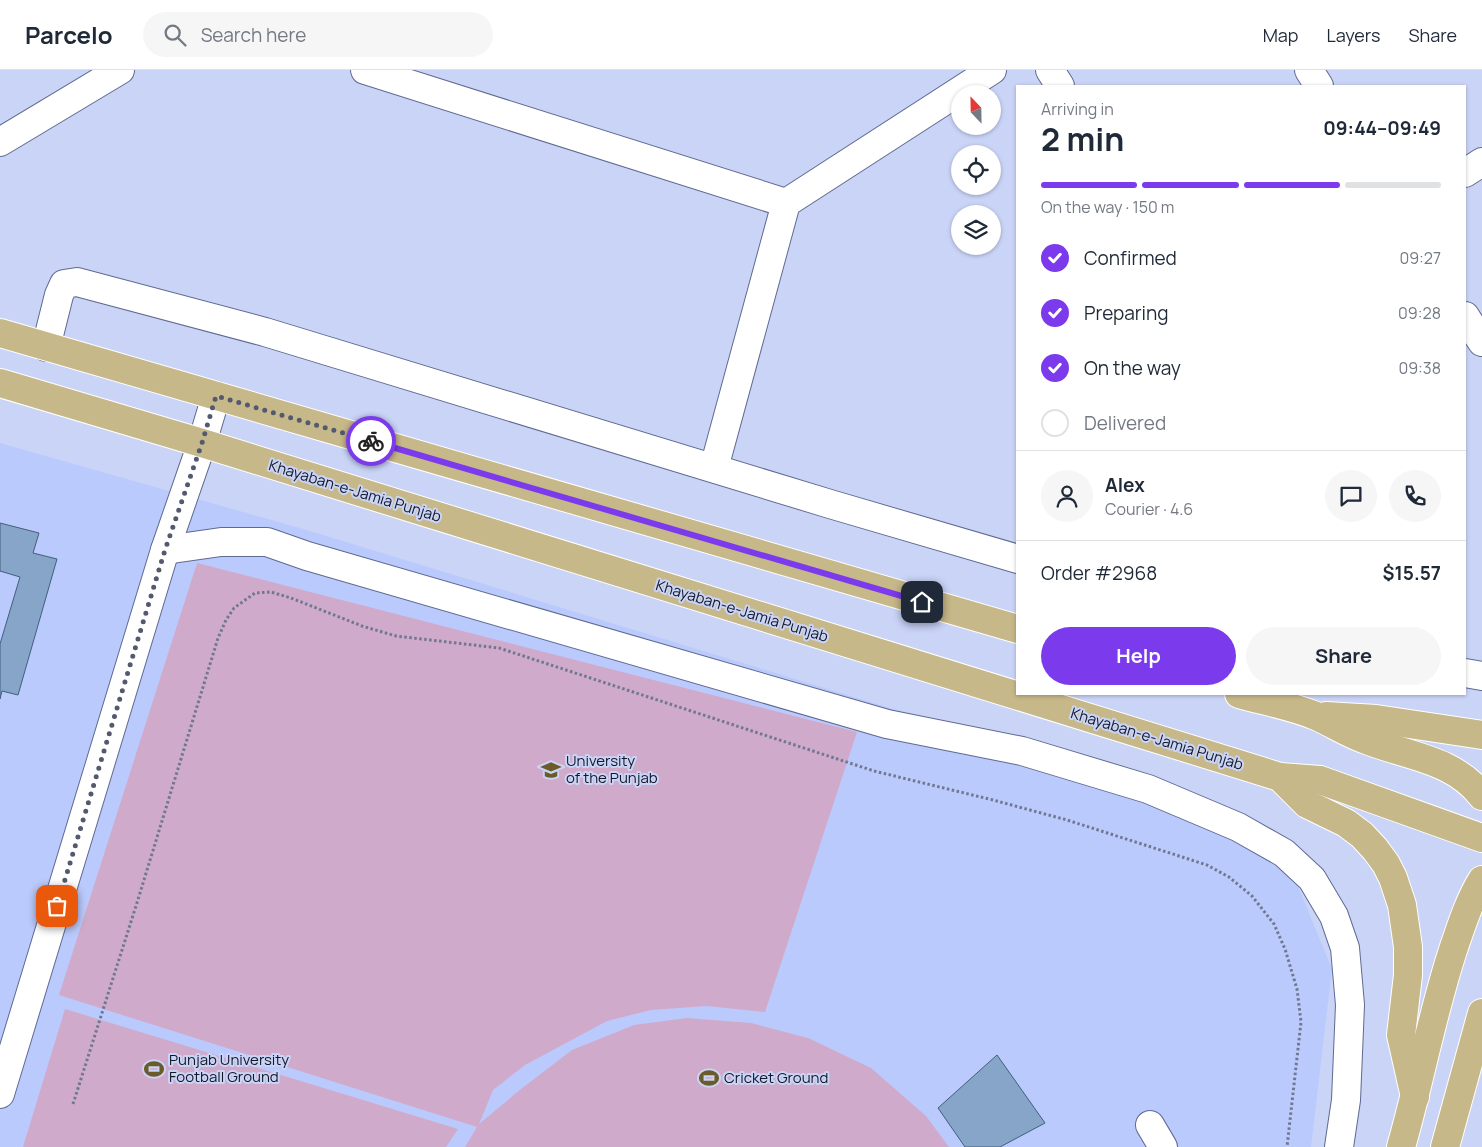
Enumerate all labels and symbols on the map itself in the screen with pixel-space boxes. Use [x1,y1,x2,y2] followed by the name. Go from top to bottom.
[951,85,1001,135] north arrow
[346,416,396,466] courier
[266,454,444,527] street label: Khayaban-e-Jamia Punjab
[653,574,831,647] street label: Khayaban-e-Jamia Punjab
[901,581,943,623] pin
[1068,702,1246,775] street label: Khayaban-e-Jamia Punjab
[566,750,658,788] place label: University of the Punjab
[540,759,562,781] school or university icon: University of the Punjab
[36,885,78,927] pin
[169,1049,289,1087] place label: Punjab University Football Ground
[143,1058,165,1080] sports icon: Punjab University Football Ground
[698,1067,720,1089] sports icon: Cricket Ground
[724,1067,828,1088] place label: Cricket Ground

